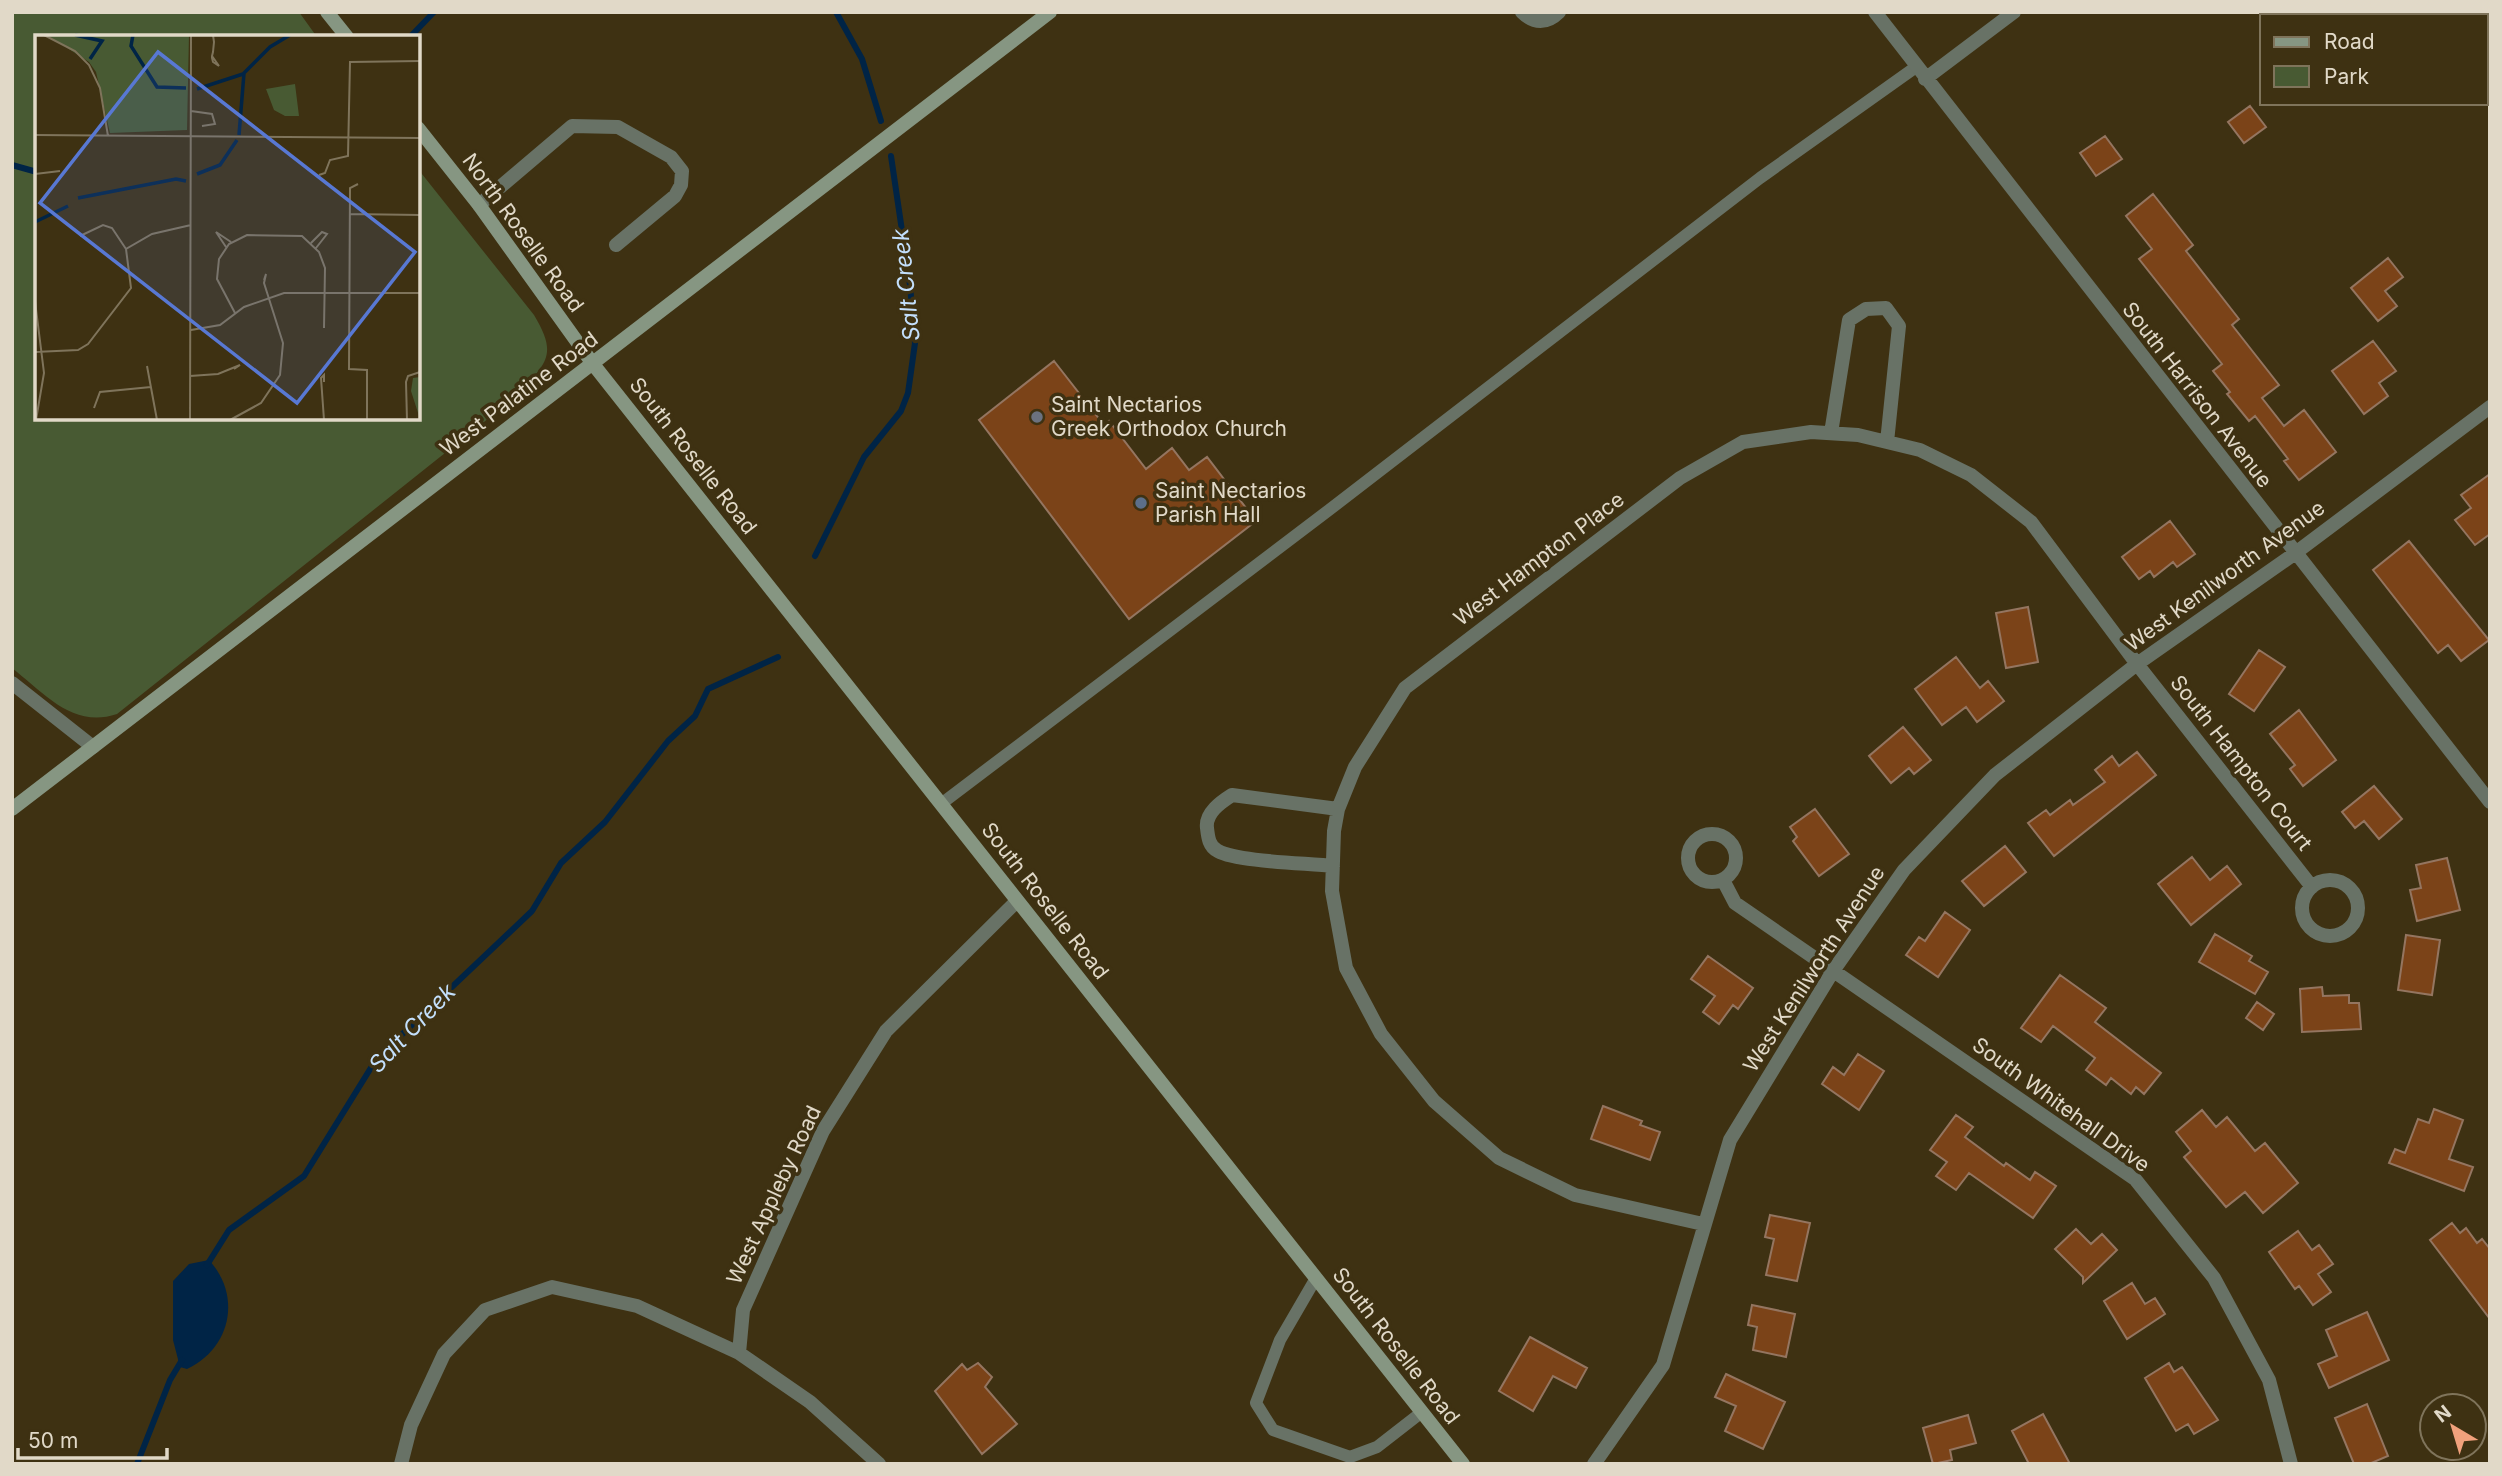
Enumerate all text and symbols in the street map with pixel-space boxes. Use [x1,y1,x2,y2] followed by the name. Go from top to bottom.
[2260,14,2488,105] legend
[2324,29,2375,54] text: Road
[35,35,420,420] inset map
[2324,64,2369,89] text: Park
[457,149,589,317] street label: North Roselle Road
[886,227,926,343] water label: Salt Creek
[2117,297,2278,492] street label: South Harrison Avenue
[435,326,602,461] street label: West Palatine Road
[625,372,762,539] street label: South Roselle Road
[1051,392,1287,441] place label: Saint Nectarios Greek Orthodox Church
[1029,409,1045,425] marker: Saint Nectarios Greek Orthodox Church
[1155,478,1306,527] place label: Saint Nectarios Parish Hall
[1449,486,1629,631] street label: West Hampton Place
[1133,495,1149,511] marker: Saint Nectarios Parish Hall
[2120,495,2329,656] street label: West Kenilworth Avenue
[2165,670,2318,855] street label: South Hampton Court
[977,817,1114,984] street label: South Roselle Road
[1738,861,1890,1076] street label: West Kenilworth Avenue
[363,977,462,1078] water label: Salt Creek
[1968,1032,2155,1177] street label: South Whitehall Drive
[721,1102,826,1288] street label: West Appleby Road
[1328,1262,1465,1429] street label: South Roselle Road
[2418,1392,2488,1462] north arrow
[2430,1400,2456,1428] text: N
[18,1416,166,1460] scale bar
[28,1428,78,1453] text: 50 m

